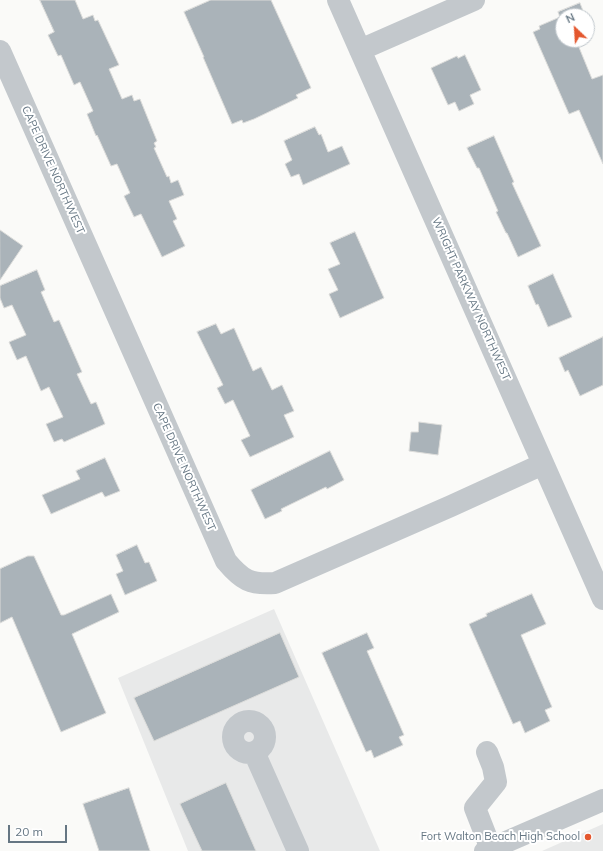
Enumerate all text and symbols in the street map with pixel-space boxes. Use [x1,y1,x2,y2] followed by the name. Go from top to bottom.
[555,8,595,48] north arrow
[564,10,577,26] text: N
[19,104,87,236] street label: CAPE DRIVE NORTHWEST
[429,215,513,383] street label: WRIGHT PARKWAY NORTHWEST
[150,401,218,533] street label: CAPE DRIVE NORTHWEST
[10,817,69,843] scale bar
[15,824,43,839] text: 20 m
[421,830,580,844] place label: Fort Walton Beach High School
[583,832,593,842] marker: Fort Walton Beach High School

